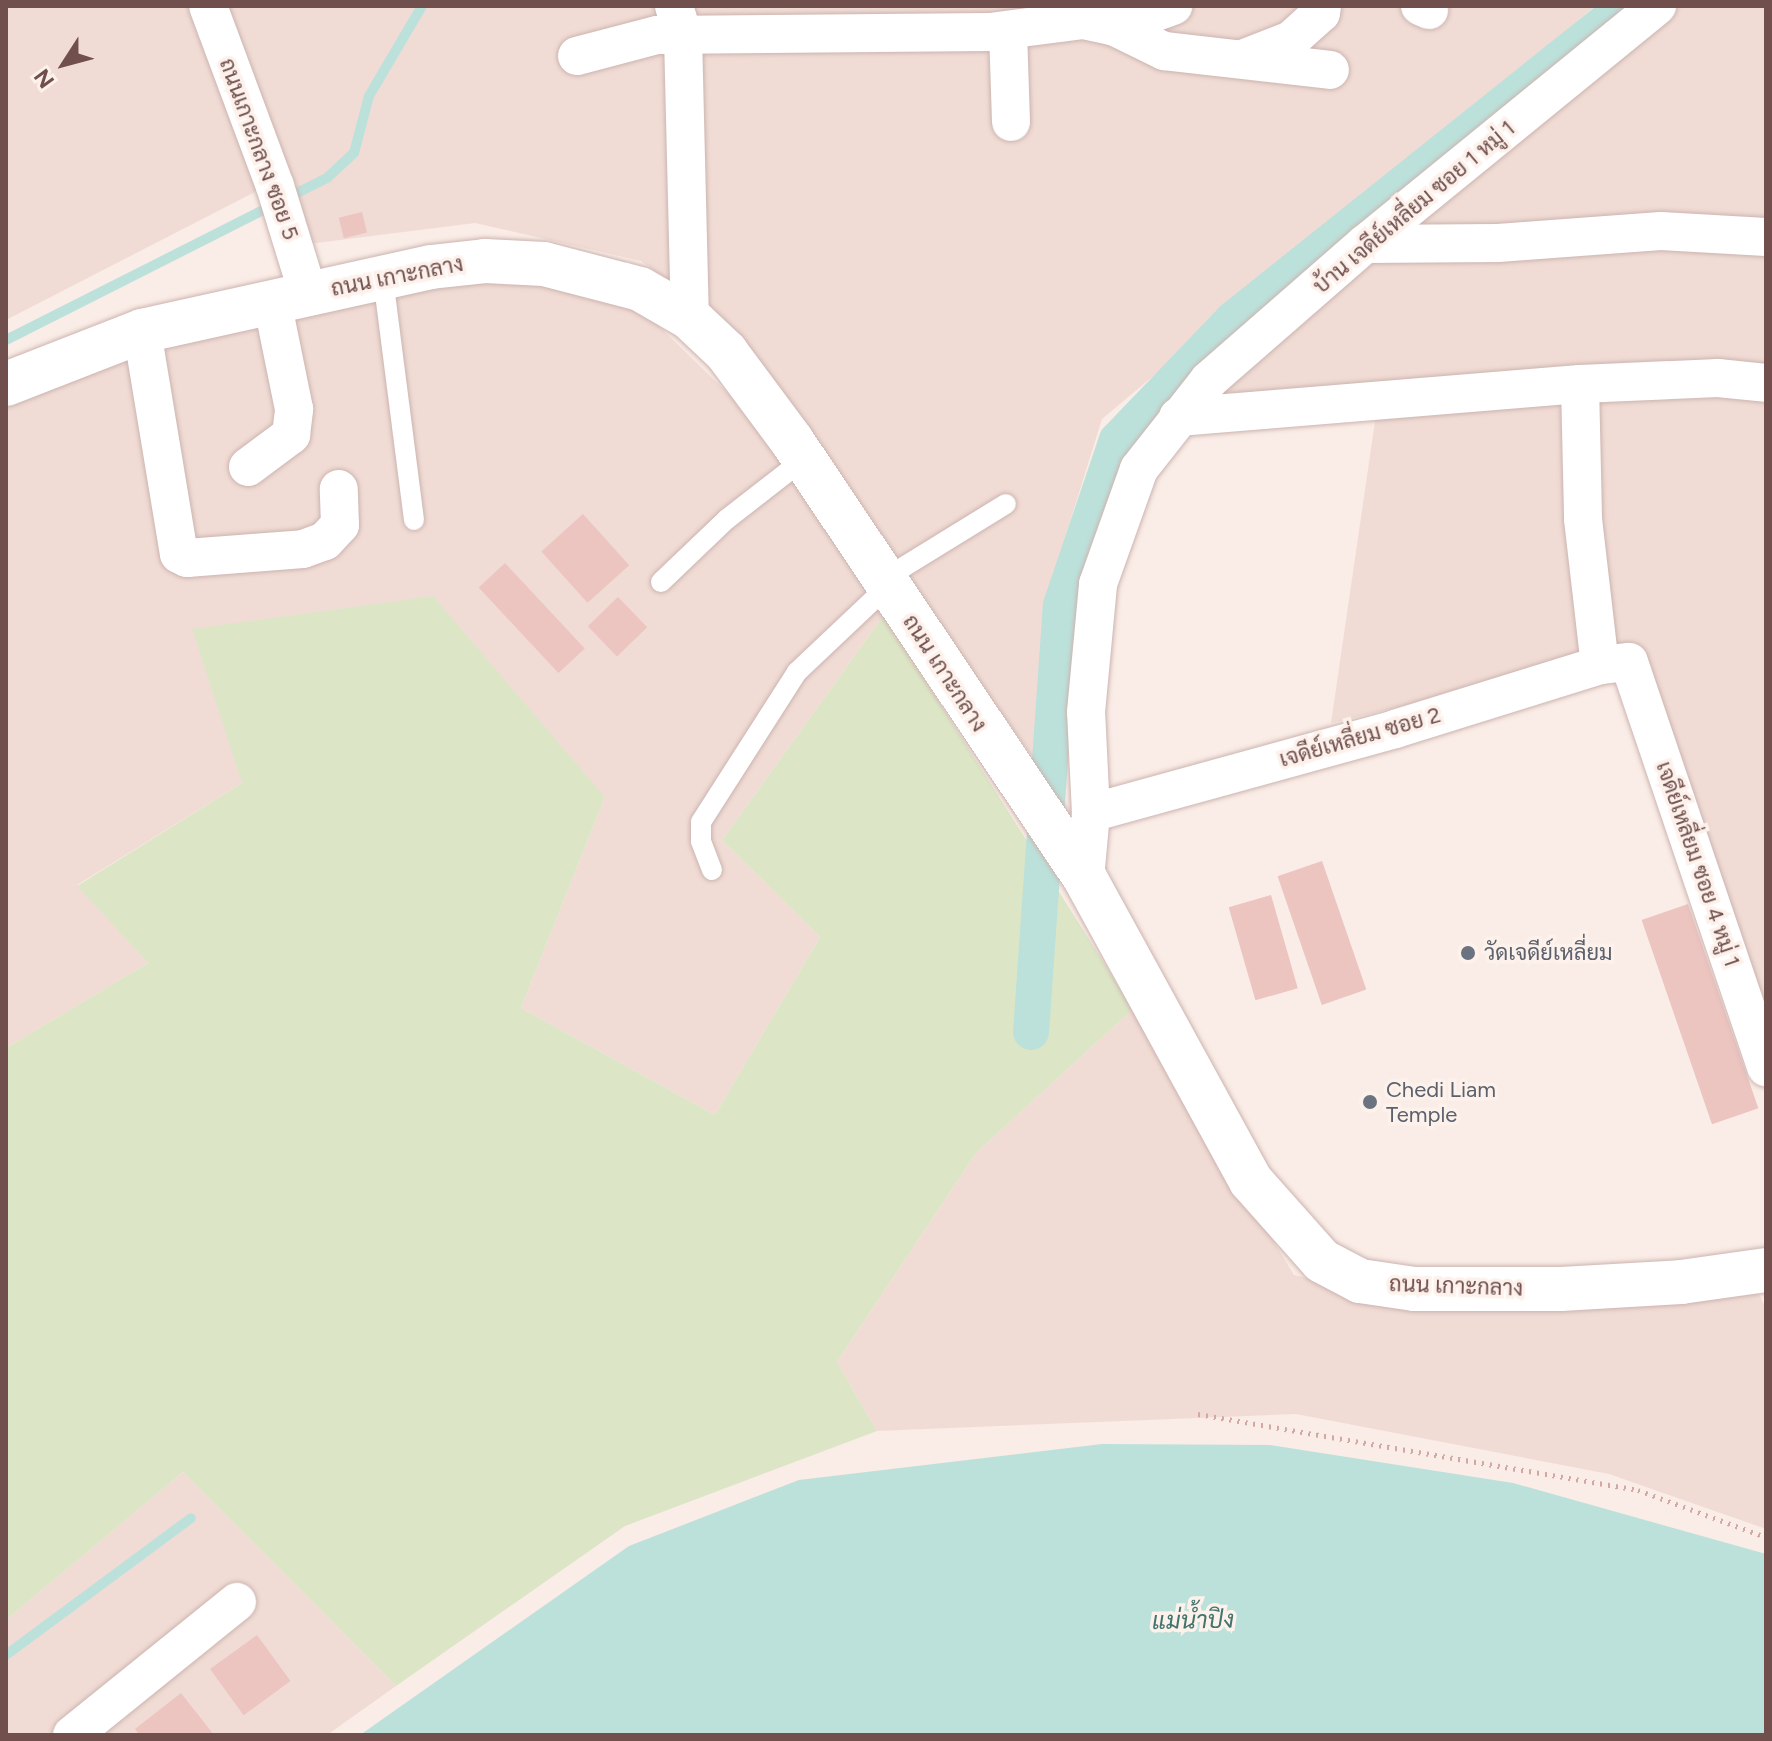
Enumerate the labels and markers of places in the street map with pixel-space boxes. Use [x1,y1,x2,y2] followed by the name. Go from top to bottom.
[1484,940,1613,966] place label: วัดเจดีย์เหลี่ยม
[1459,944,1477,962] marker: วัดเจดีย์เหลี่ยม
[1386,1076,1496,1128] place label: Chedi Liam Temple
[1361,1093,1379,1111] marker: Chedi Liam Temple

